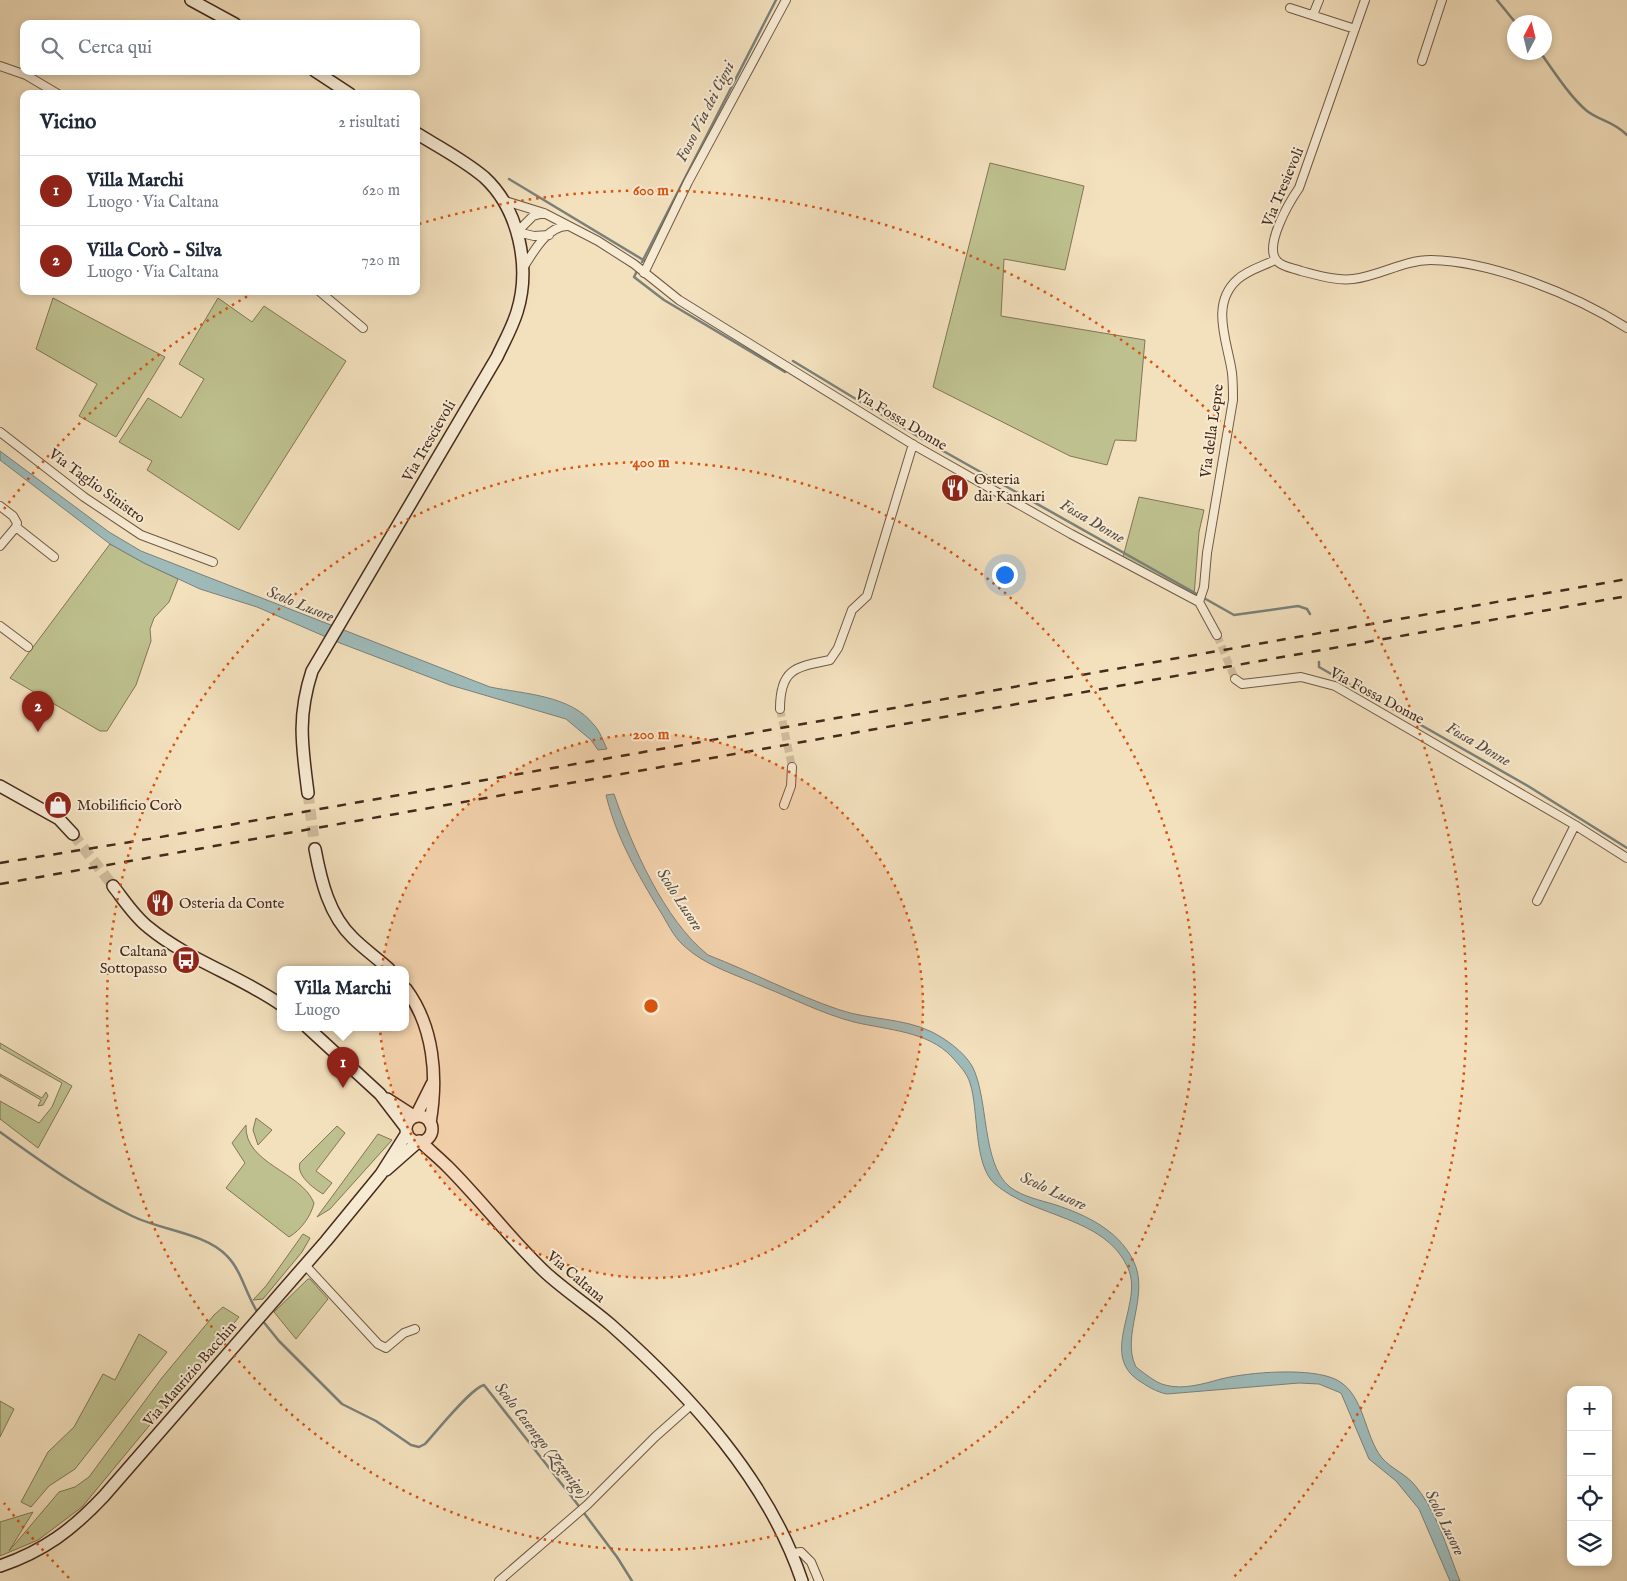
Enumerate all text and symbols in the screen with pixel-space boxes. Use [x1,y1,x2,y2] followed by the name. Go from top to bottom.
[1507,15,1552,60] north arrow
[20,20,420,75] search box
[38,34,66,62] icon: search
[78,36,152,60] text: Cerca qui
[672,57,740,165] water label: Fosso Via dei Cigni
[40,109,96,136] text: Vicino
[338,113,400,133] text: 2 risultati
[1257,144,1308,231] street label: Via Tresievoli
[87,169,184,193] text: Villa Marchi
[53,181,59,201] text: 1
[362,181,400,201] text: 620 m
[633,181,669,200] text: 600 m
[87,193,219,213] text: Luogo · Via Caltana
[87,239,222,263] text: Villa Corò - Silva
[52,251,60,271] text: 2
[361,251,400,271] text: 720 m
[87,263,219,283] text: Luogo · Via Caltana
[1196,383,1228,480] street label: Via della Lepre
[851,384,951,455] street label: Via Fossa Donne
[398,397,460,486] street label: Via Trescievoli
[44,444,149,528] street label: Via Taglio Sinistro
[633,453,670,472] text: 400 m
[974,470,1045,506] place label: Osteria dai Kankari
[940,473,970,503] restaurant icon: Osteria dai Kankari
[1056,495,1129,549] water label: Fossa Donne
[992,562,1018,588] your location
[263,582,337,628] water label: Scolo Lusore
[1326,663,1428,729] street label: Via Fossa Donne
[22,691,54,732] pin: 2
[1442,718,1515,772] water label: Fossa Donne
[633,725,670,744] text: 200 m
[43,790,73,820] shop icon: Mobilificio Corò
[77,796,182,815] place label: Mobilificio Corò
[651,865,707,936] water label: Scolo Lusore
[145,888,175,918] restaurant icon: Osteria da Conte
[179,894,285,913] place label: Osteria da Conte
[100,942,168,978] place label: Caltana Sottopasso
[171,945,201,975] bus stop icon: Caltana Sottopasso
[277,966,409,1031] popup
[295,977,391,1001] text: Villa Marchi
[642,997,660,1015] centre of rings
[295,1001,340,1021] text: Luogo
[327,1047,359,1088] pin: 1
[1017,1168,1090,1216] water label: Scolo Lusore
[542,1246,610,1307] street label: Via Caltana
[139,1318,241,1431] street label: Via Maurizio Bacchin
[489,1379,593,1503] water label: Scolo Cesenego (Zezenigo)
[1567,1386,1612,1566] map controls
[1567,1386,1612,1431] button: +
[1567,1431,1612,1476] button: −
[1567,1476,1612,1521] button: locate
[1420,1487,1469,1560] water label: Scolo Lusore
[1567,1521,1612,1566] button: layers

